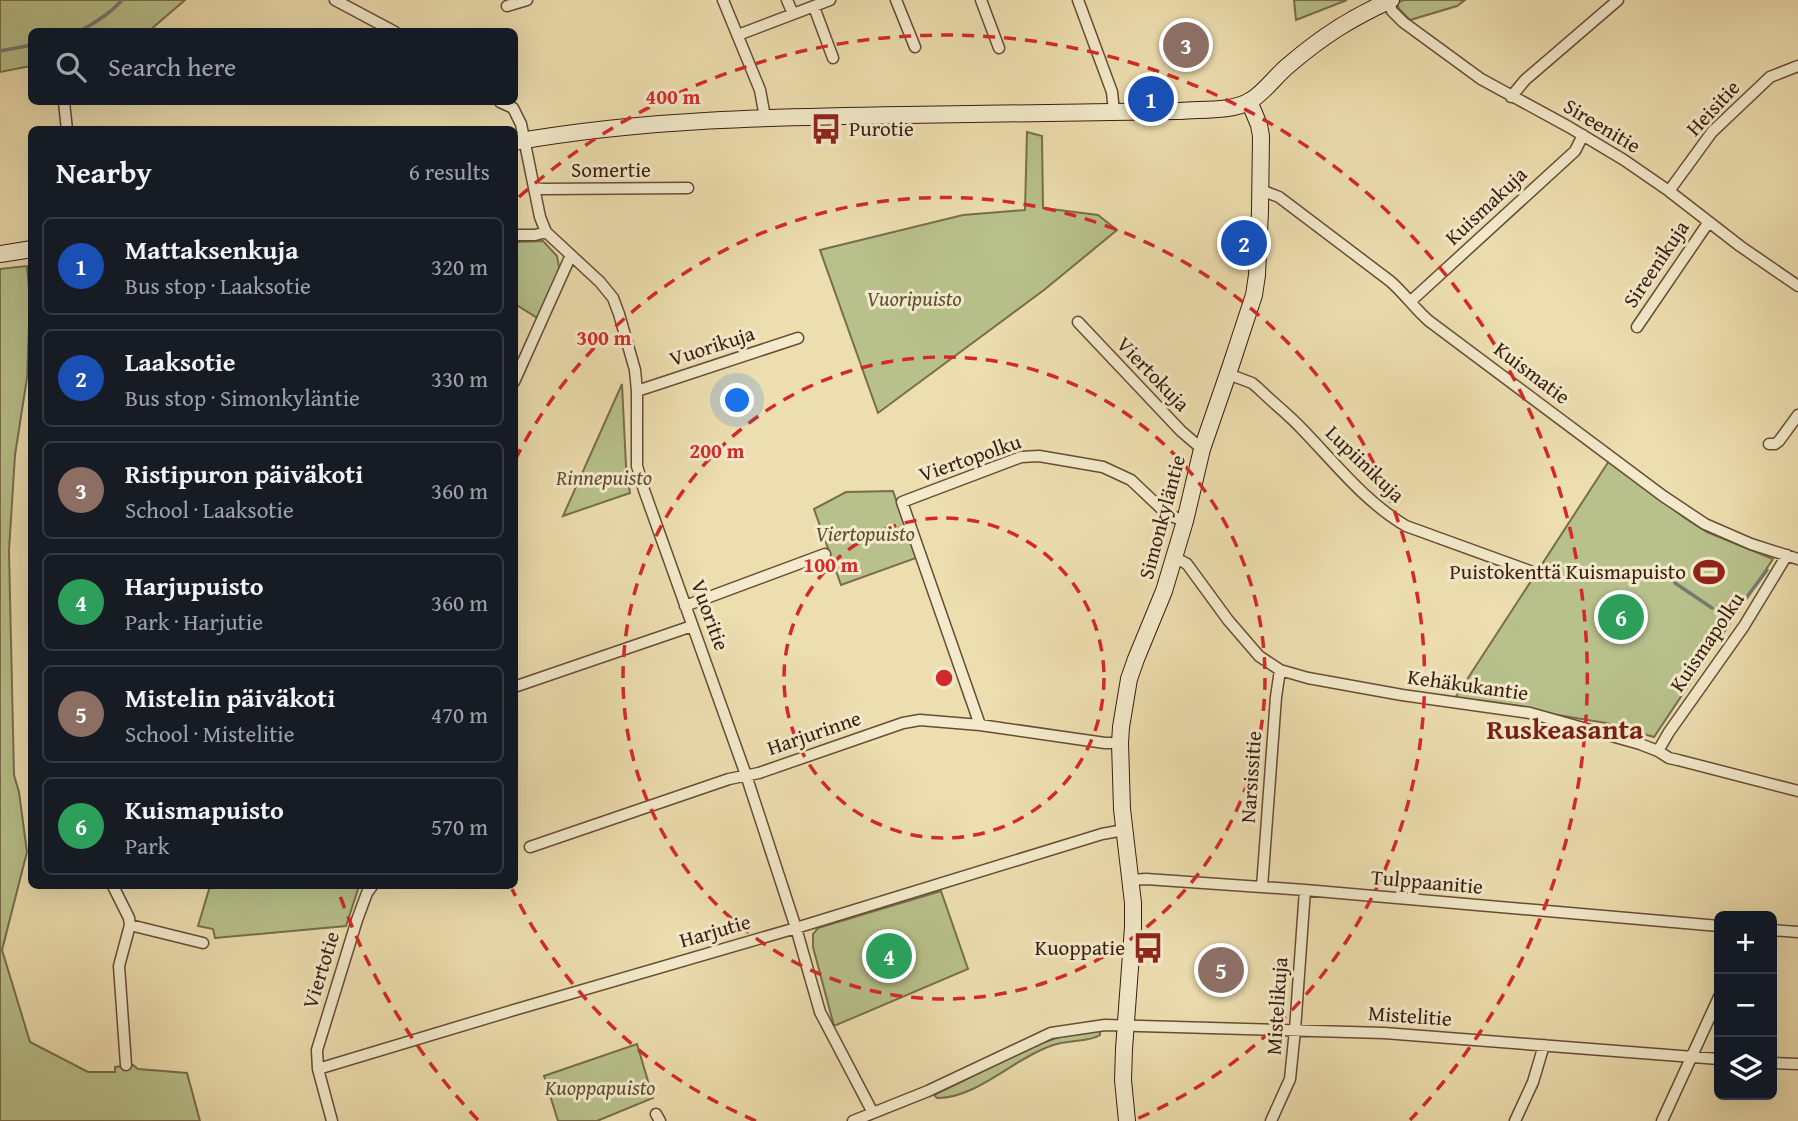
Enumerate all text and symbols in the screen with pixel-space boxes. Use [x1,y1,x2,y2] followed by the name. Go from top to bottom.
[1163,19,1209,71] pin: 3
[28,28,518,105] search box
[108,47,236,86] text: Search here
[52,48,90,86] icon: search
[1678,72,1747,143] street label: Heisitie
[1128,73,1174,125] pin: 1
[645,81,701,112] text: 400 m
[1558,90,1647,161] street label: Sireenitie
[809,112,843,146] bus stop icon: Purotie
[849,113,914,144] place label: Purotie
[56,150,152,194] text: Nearby
[571,154,651,185] street label: Somertie
[409,155,490,188] text: 6 results
[1438,159,1534,252] street label: Kuismakuja
[1615,214,1696,314] street label: Sireenikuja
[1221,217,1267,269] pin: 2
[125,230,299,269] text: Mattaksenkuja
[75,250,87,283] text: 1
[431,250,488,283] text: 320 m
[125,269,311,302] text: Bus stop · Laaksotie
[867,283,961,314] park label: Vuoripuisto
[665,317,759,374] street label: Vuorikuja
[576,322,632,353] text: 300 m
[1110,329,1197,418] street label: Viertokuja
[1488,334,1577,412] street label: Kuismatie
[125,342,236,381] text: Laaksotie
[75,362,87,395] text: 2
[431,362,488,395] text: 330 m
[125,381,360,414] text: Bus stop · Simonkyläntie
[720,383,754,417] your location
[1319,418,1412,510] street label: Lupiinikuja
[915,425,1026,489] street label: Viertopolku
[689,435,745,466] text: 200 m
[1130,451,1193,583] street label: Simonkyläntie
[125,454,363,493] text: Ristipuron päiväkoti
[555,462,652,493] park label: Rinnepuisto
[75,474,87,507] text: 3
[431,474,488,507] text: 360 m
[125,493,294,526] text: School · Laaksotie
[815,518,915,549] park label: Viertopuisto
[803,549,859,580] text: 100 m
[1692,555,1726,589] sports icon: Puistokenttä Kuismapuisto
[1450,556,1686,587] place label: Puistokenttä Kuismapuisto
[125,566,264,605] text: Harjupuisto
[683,575,738,655] street label: Vuoritie
[1662,585,1752,698] street label: Kuismapolku
[75,586,87,619] text: 4
[431,586,488,619] text: 360 m
[1598,591,1644,643] pin: 6
[125,605,263,638] text: Park · Harjutie
[1406,661,1531,708] street label: Kehäkukantie
[932,666,956,690] centre of rings
[125,678,335,717] text: Mistelin päiväkoti
[75,698,87,731] text: 5
[431,698,488,731] text: 470 m
[763,702,865,763] street label: Harjurinne
[1487,708,1644,749] district label: Ruskeasanta
[125,717,295,750] text: School · Mistelitie
[1232,730,1269,824] street label: Narsissitie
[125,790,284,829] text: Kuismapuisto
[75,810,87,843] text: 6
[431,810,488,843] text: 570 m
[125,829,169,862] text: Park
[1370,861,1485,902] street label: Tulppaanitie
[676,906,754,955] street label: Harjutie
[1714,911,1777,1100] map controls
[1714,911,1777,974] button: +
[294,927,347,1012] street label: Viertotie
[866,930,912,982] pin: 4
[1131,931,1165,965] bus stop icon: Kuoppatie
[1035,932,1125,963] place label: Kuoppatie
[1198,944,1244,996] pin: 5
[1258,956,1295,1056] street label: Mistelikuja
[1714,974,1777,1037] button: −
[1367,997,1453,1034] street label: Mistelitie
[1714,1037,1777,1100] button: layers
[544,1072,655,1103] park label: Kuoppapuisto

